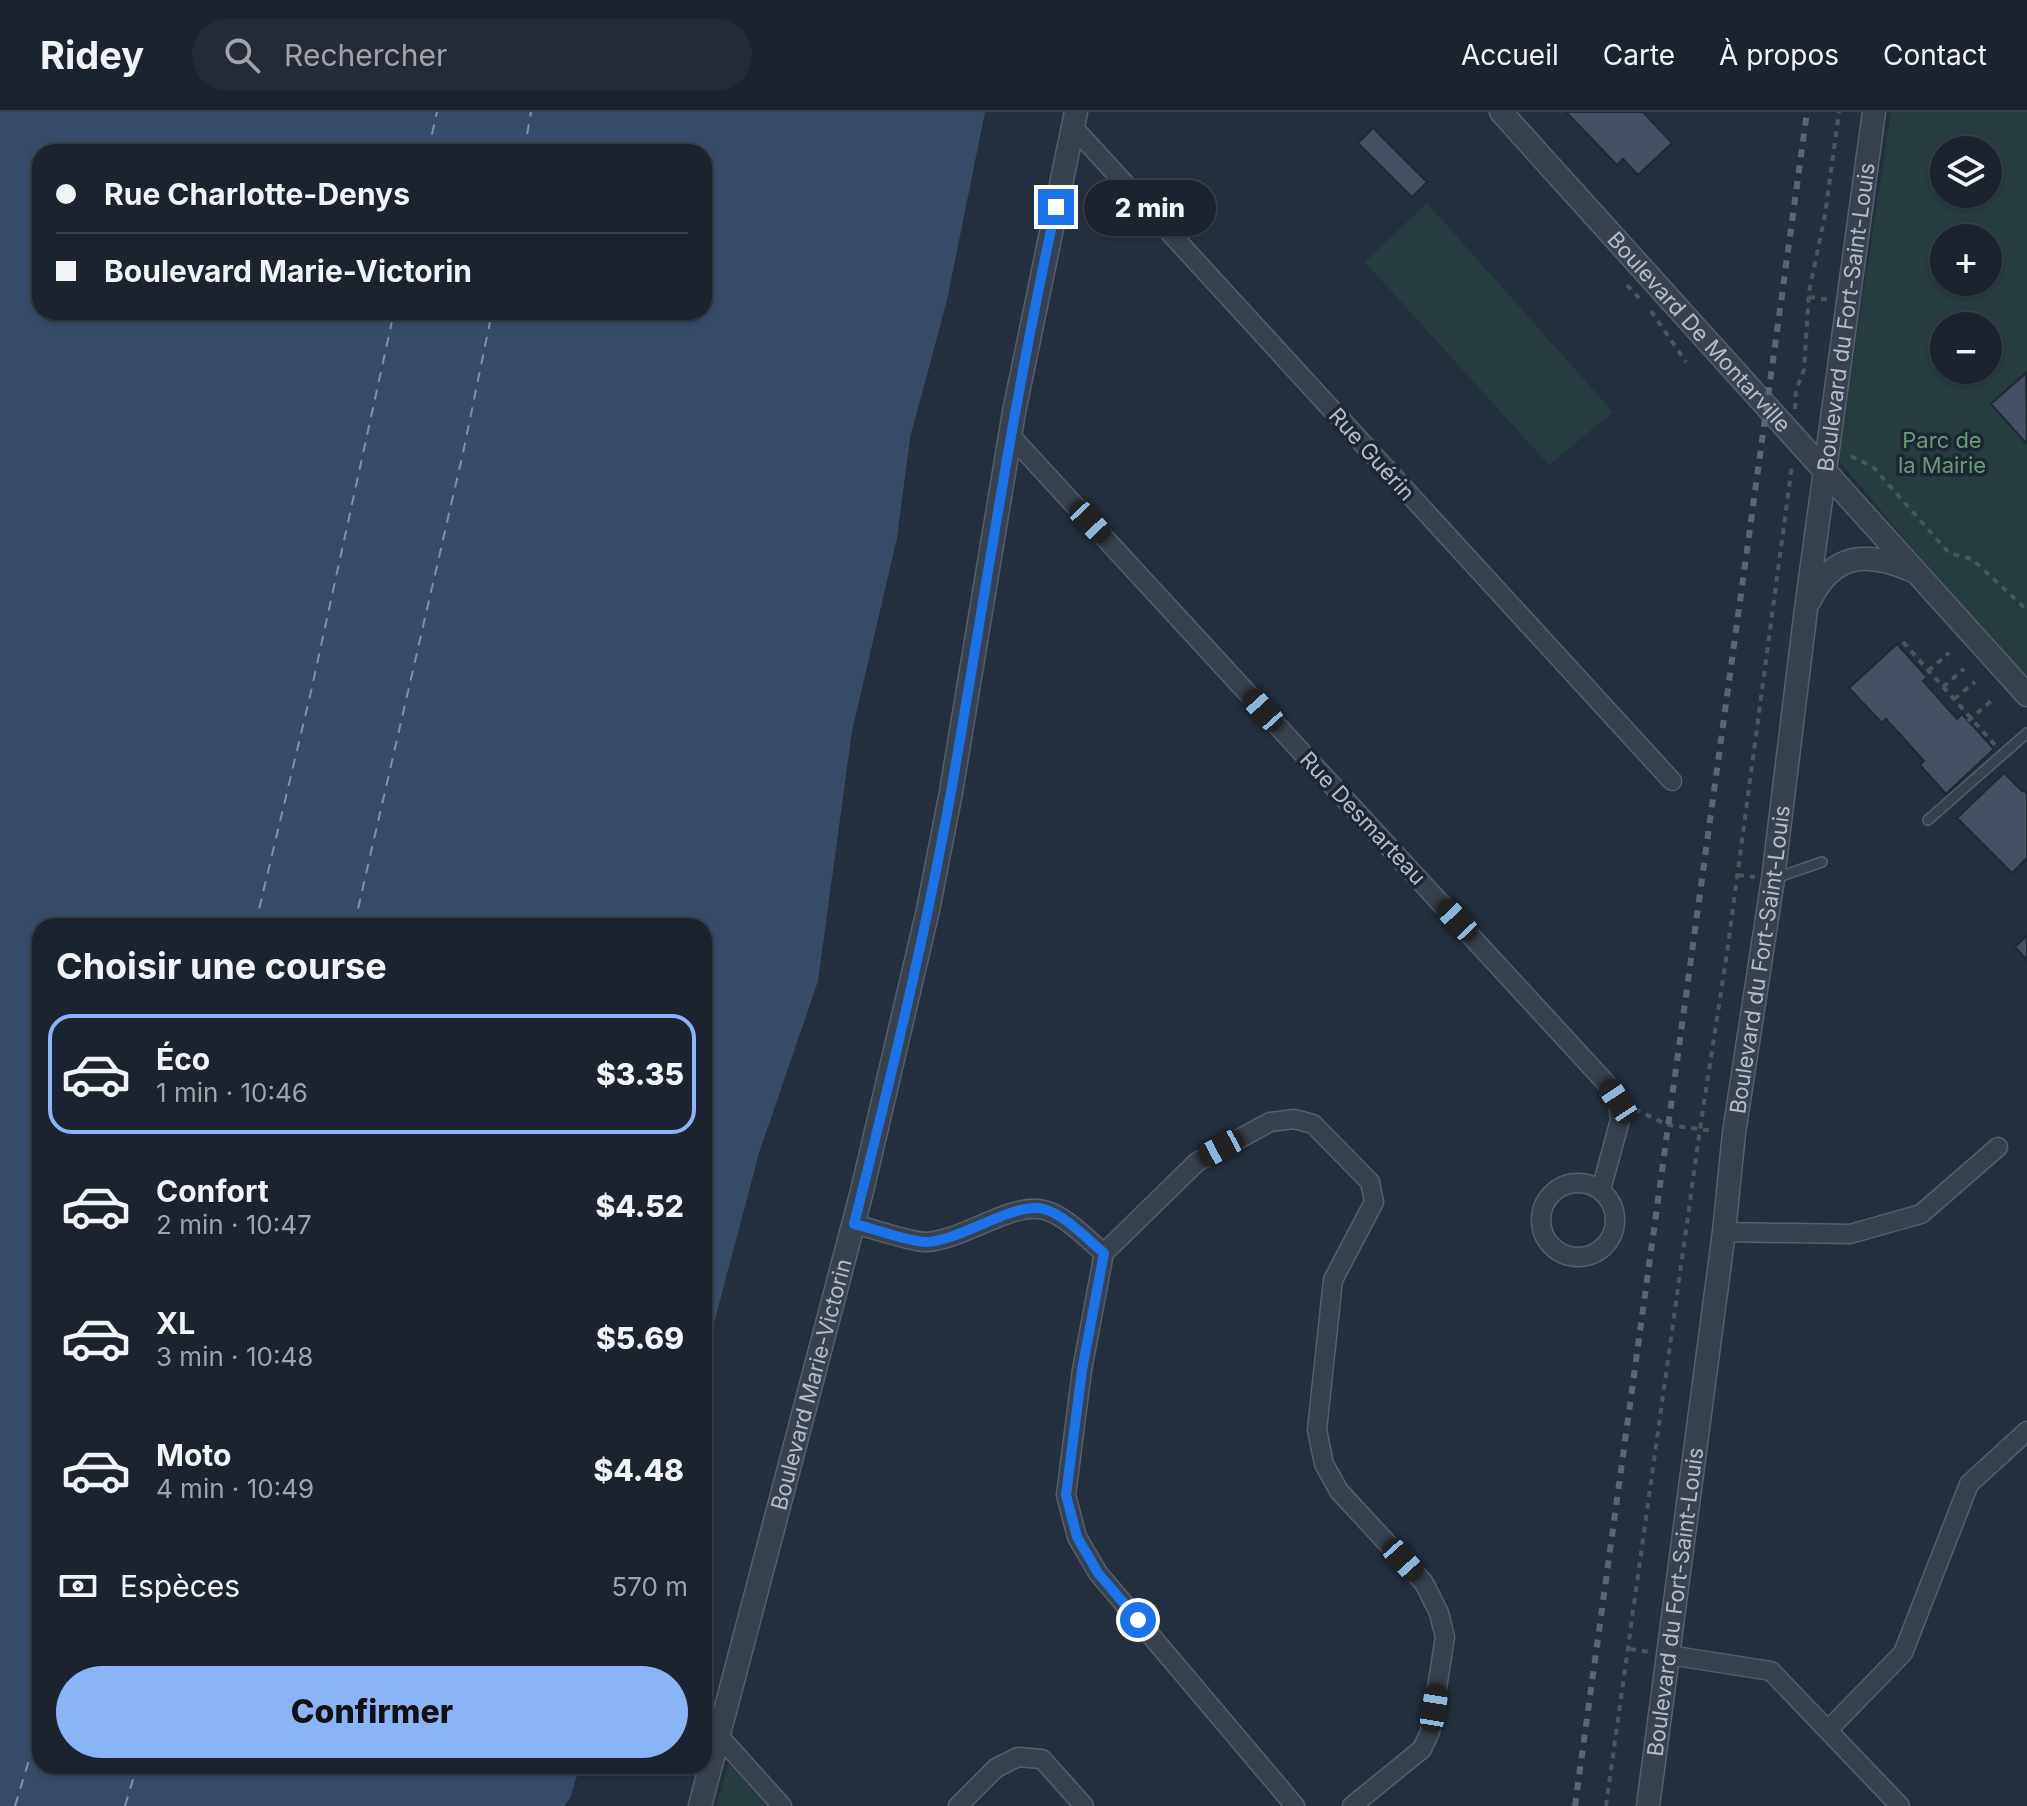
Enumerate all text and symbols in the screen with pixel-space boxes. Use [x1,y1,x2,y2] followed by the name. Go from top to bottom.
[192,19,752,91] search box
[40,32,144,78] text: Ridey
[220,33,264,77] icon: search
[284,37,447,73] text: Rechercher
[1461,38,1559,72] text: Accueil
[1603,38,1675,72] text: Carte
[1719,38,1839,72] text: À propos
[1883,38,1987,72] text: Contact
[1930,136,2002,384] map controls
[1930,136,2002,208] button: layers
[1812,161,1880,473] street label: Boulevard du Fort-Saint-Louis
[104,176,410,212] text: Rue Charlotte-Denys
[1084,179,1216,235] callout: 2 min
[1038,189,1074,225] route end
[1115,192,1185,223] text: 2 min
[1930,224,2002,296] button: +
[1602,226,1796,437] street label: Boulevard De Montarville
[104,253,472,289] text: Boulevard Marie-Victorin
[1930,312,2002,384] button: −
[1324,402,1420,506] street label: Rue Guérin
[1898,427,1986,478] park label: Parc de la Mairie
[1065,496,1115,548] car
[1238,684,1288,736] car
[1295,746,1431,890] street label: Rue Desmarteau
[1724,804,1795,1115] street label: Boulevard du Fort-Saint-Louis
[1432,894,1482,946] car
[56,944,387,988] text: Choisir une course
[60,1038,132,1110] icon: car
[156,1041,210,1077] text: Éco
[596,1056,684,1092] text: $3.35
[1595,1074,1641,1128] car
[156,1077,308,1108] text: 1 min · 10:46
[1194,1126,1248,1170] car
[60,1170,132,1242] icon: car
[156,1173,269,1209] text: Confort
[595,1188,684,1224] text: $4.52
[156,1209,312,1240] text: 2 min · 10:47
[766,1256,857,1513] street label: Boulevard Marie-Victorin
[60,1302,132,1374] icon: car
[156,1305,195,1341] text: XL
[596,1320,684,1356] text: $5.69
[156,1341,313,1372] text: 3 min · 10:48
[60,1434,132,1506] icon: car
[156,1437,231,1473] text: Moto
[1642,1446,1708,1758] street label: Boulevard du Fort-Saint-Louis
[593,1452,684,1488] text: $4.48
[156,1473,314,1504] text: 4 min · 10:49
[1378,1534,1428,1586] car
[56,1564,100,1608] icon: cash
[120,1568,240,1604] text: Espèces
[611,1571,688,1602] text: 570 m
[1120,1602,1156,1638] route start
[56,1666,688,1758] button: Confirmer
[1418,1682,1450,1734] car

